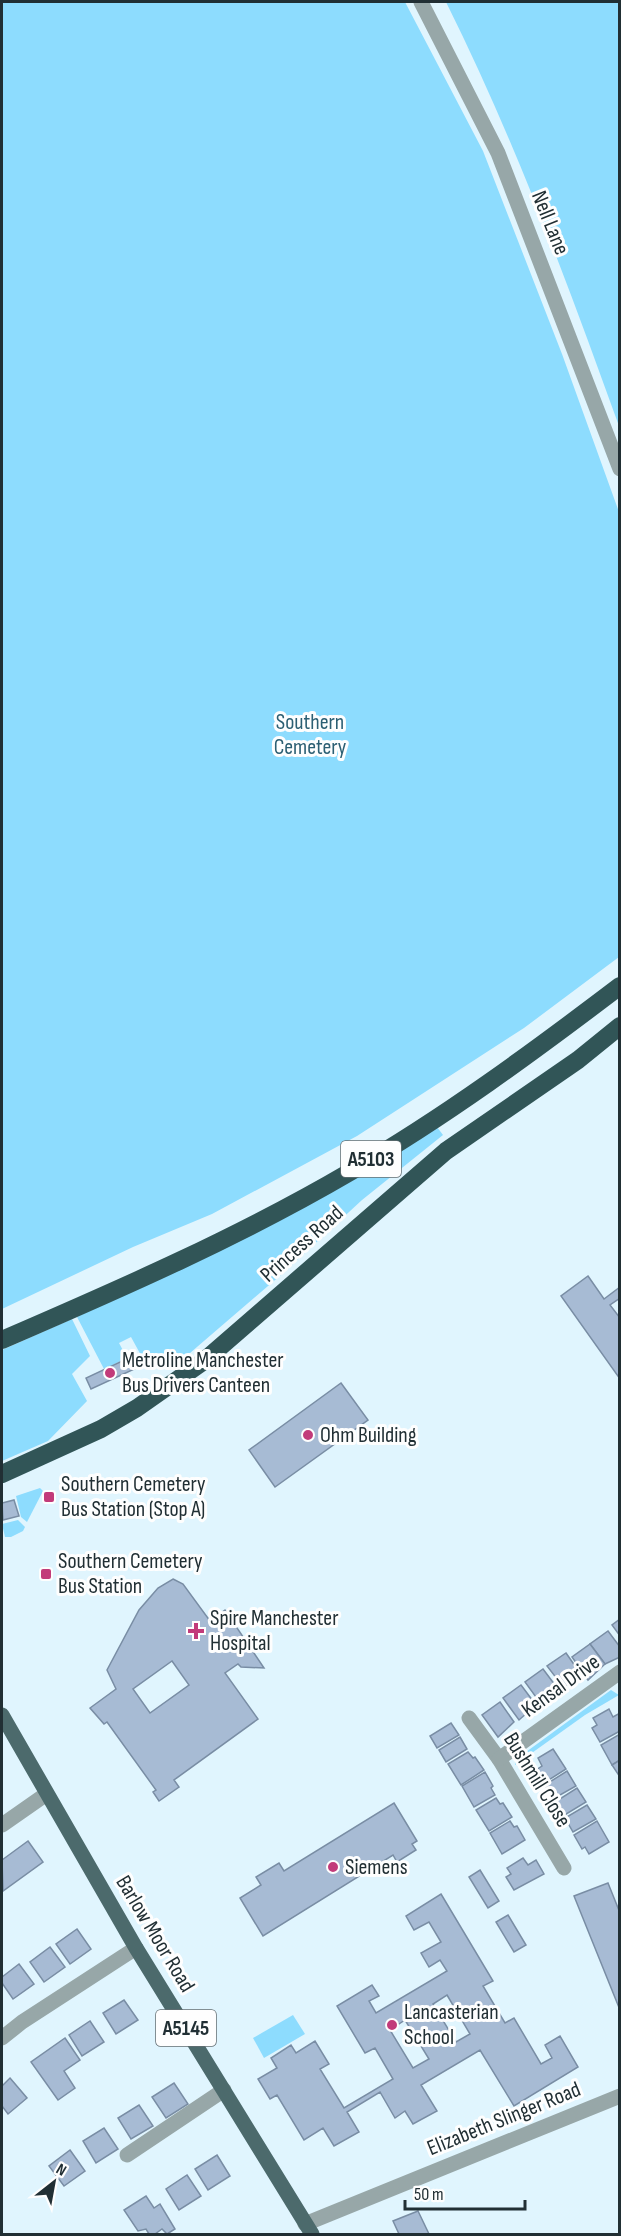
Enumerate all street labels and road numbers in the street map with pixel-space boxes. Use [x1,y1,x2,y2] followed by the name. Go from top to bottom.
[525,187,575,259] street label: Nell Lane
[341,1141,401,1177] road number: A5103
[255,1200,349,1288] street label: Princess Road
[517,1649,605,1723] street label: Kensal Drive
[497,1728,577,1832] street label: Bushmill Close
[110,1871,200,1997] street label: Barlow Moor Road
[156,2010,216,2046] road number: A5145
[423,2076,585,2162] street label: Elizabeth Slinger Road

